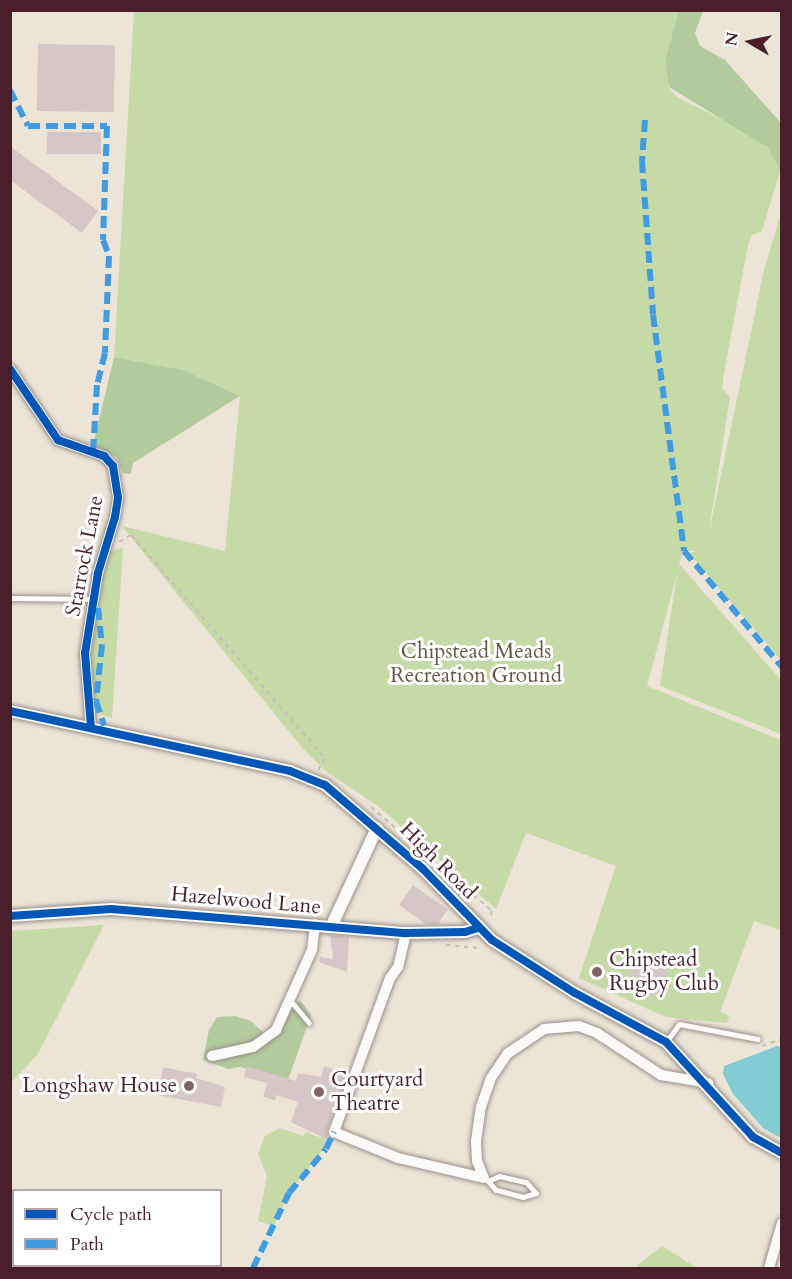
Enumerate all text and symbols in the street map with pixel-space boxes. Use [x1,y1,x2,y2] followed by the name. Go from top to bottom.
[720,12,780,72] north arrow
[720,31,744,48] text: N
[61,493,109,619] street label: Starrock Lane
[390,639,562,689] park label: Chipstead Meads Recreation Ground
[394,817,482,905] street label: High Road
[170,882,322,920] street label: Hazelwood Lane
[609,947,719,997] place label: Chipstead Rugby Club
[590,965,604,979] marker: Chipstead Rugby Club
[331,1067,423,1117] place label: Courtyard Theatre
[22,1073,177,1099] place label: Longshaw House
[182,1079,196,1093] marker: Longshaw House
[312,1085,326,1099] marker: Courtyard Theatre
[12,1189,222,1267] legend
[70,1202,152,1227] text: Cycle path
[70,1232,104,1257] text: Path

